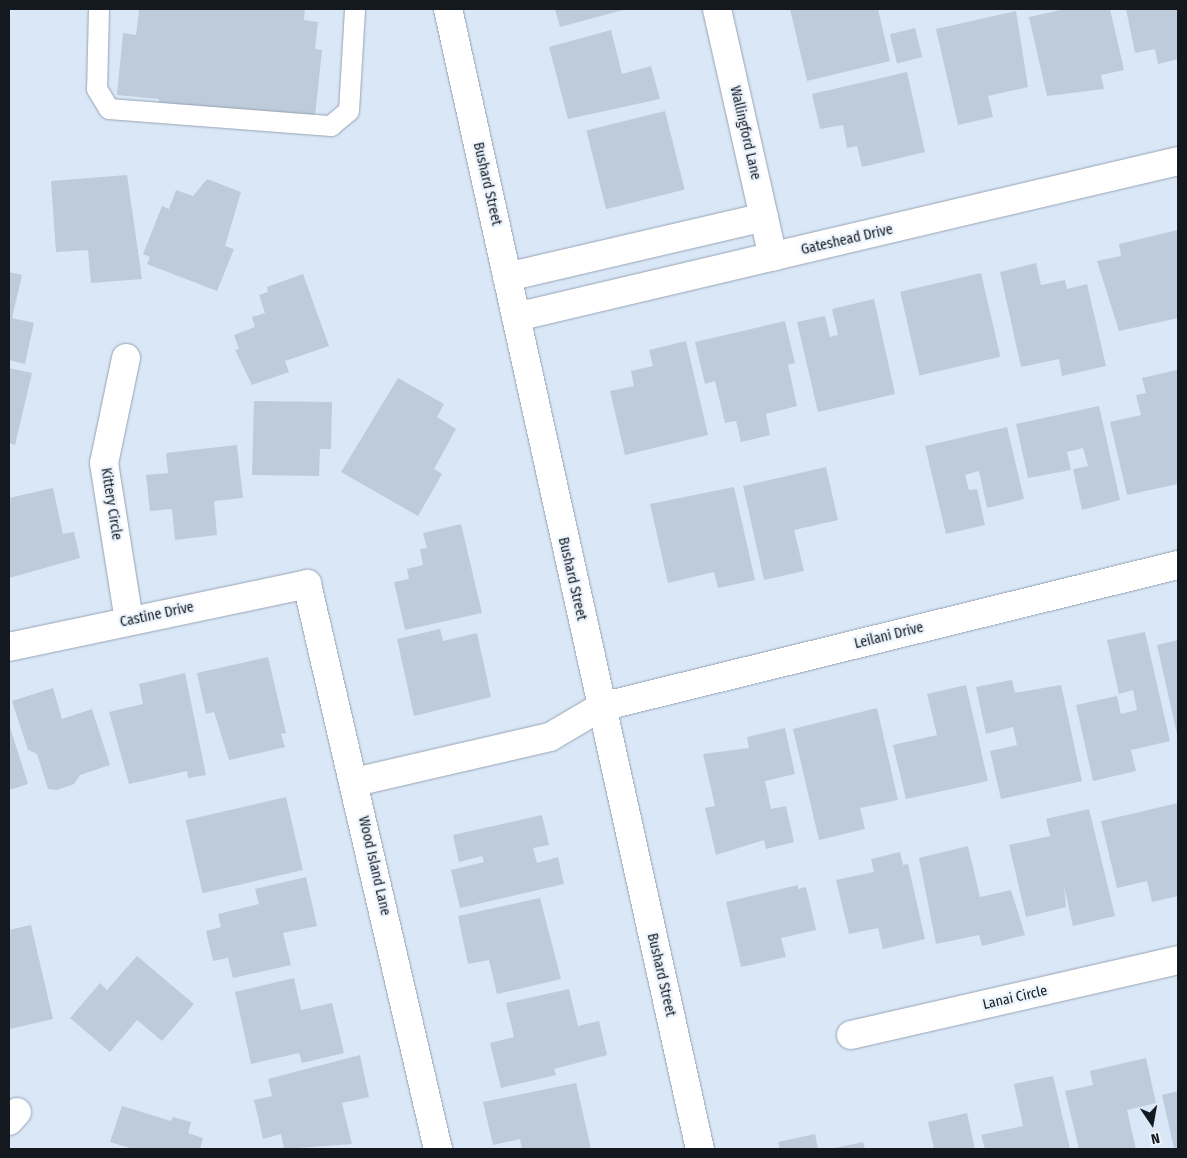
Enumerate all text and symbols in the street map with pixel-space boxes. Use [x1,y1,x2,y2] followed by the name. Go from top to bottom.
[726,84,764,182] street label: Wallingford Lane
[469,141,505,227] street label: Bushard Street
[800,221,894,259] street label: Gateshead Drive
[97,467,125,541] street label: Kittery Circle
[554,536,590,622] street label: Bushard Street
[119,599,195,631] street label: Castine Drive
[853,619,925,653] street label: Leilani Drive
[354,815,394,917] street label: Wood Island Lane
[643,932,679,1018] street label: Bushard Street
[981,982,1049,1014] street label: Lanai Circle
[1127,1098,1177,1148] north arrow
[1149,1129,1161,1147] text: N

